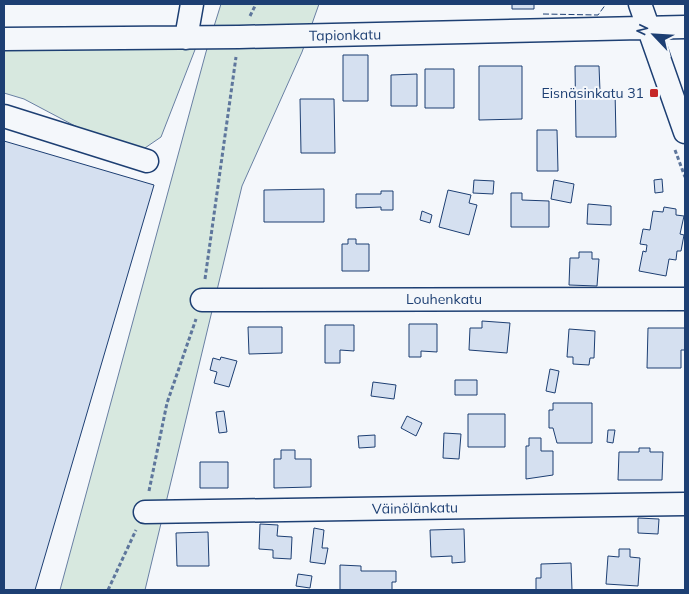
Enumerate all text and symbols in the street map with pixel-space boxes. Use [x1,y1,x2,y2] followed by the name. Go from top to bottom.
[629,10,679,60] north arrow
[632,21,653,38] text: N
[309,25,381,45] street label: Tapionkatu
[541,84,644,102] place label: Eisnäsinkatu 31
[648,87,660,99] marker: Eisnäsinkatu 31
[406,290,482,308] street label: Louhenkatu
[372,498,458,518] street label: Väinölänkatu

